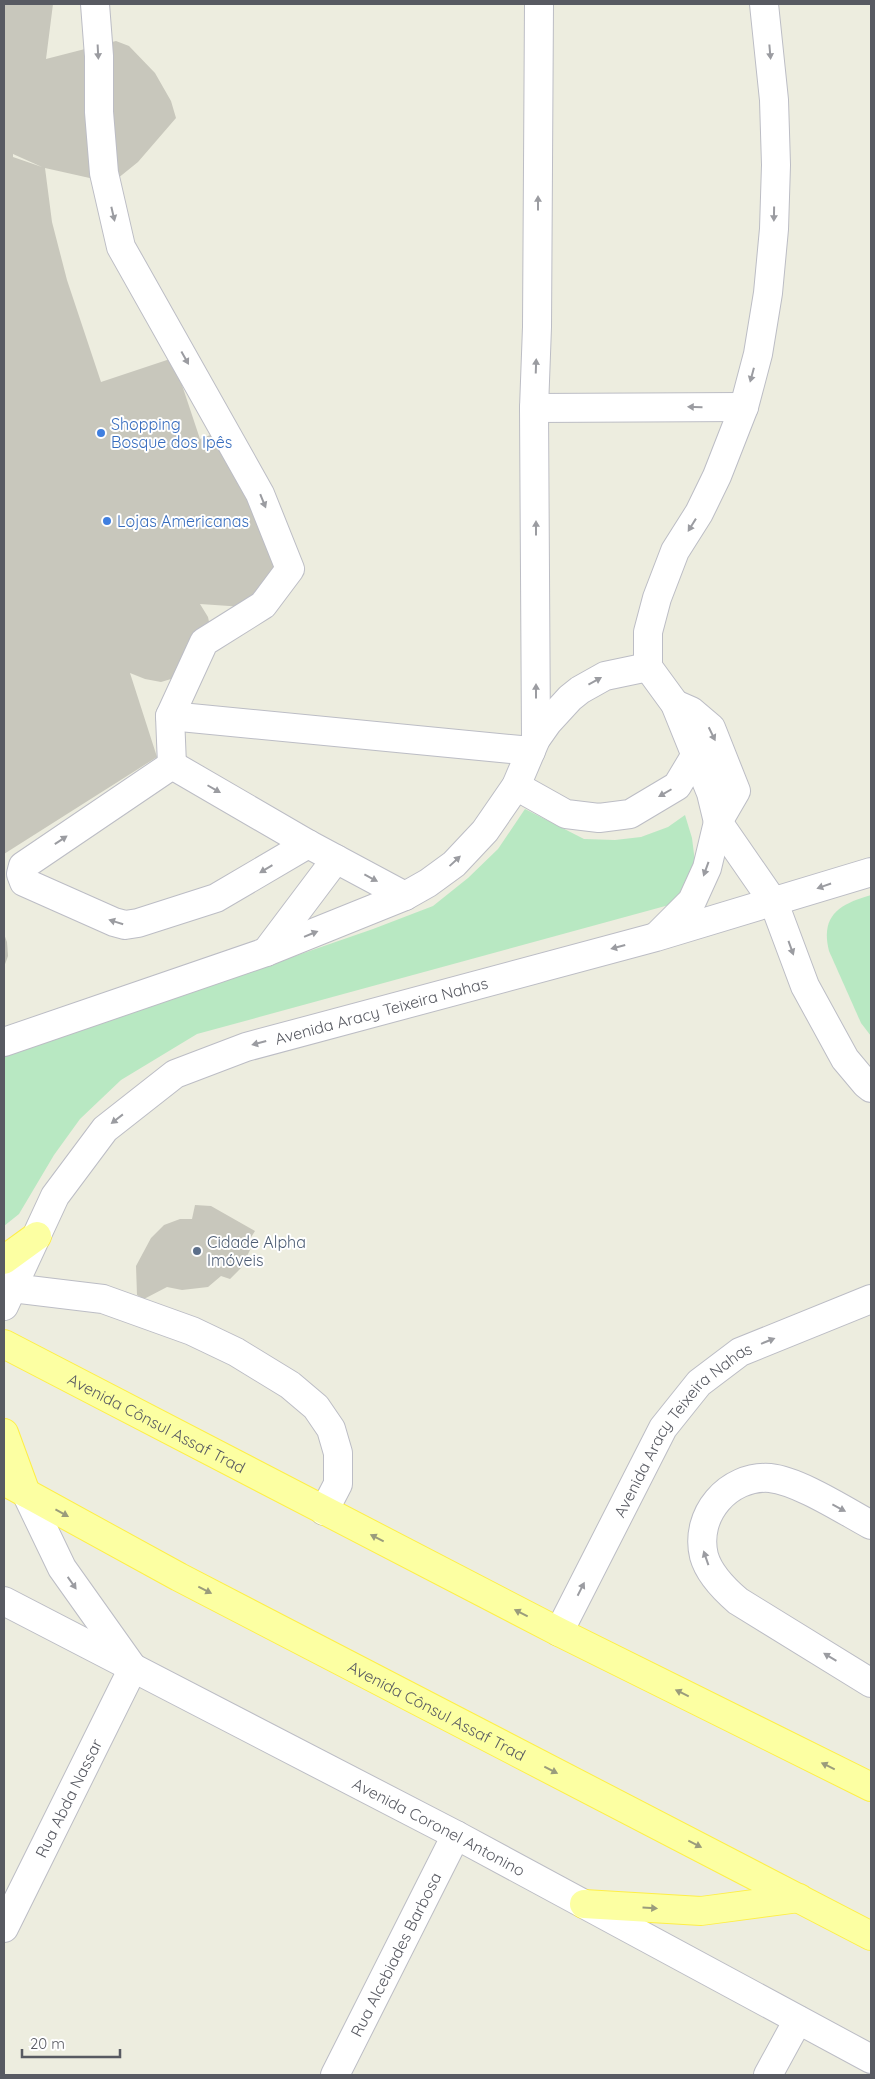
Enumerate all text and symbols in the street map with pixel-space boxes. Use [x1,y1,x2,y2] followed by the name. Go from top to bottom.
[766,44,774,60] one-way arrow
[95,45,103,61] one-way arrow
[534,195,542,211] one-way arrow
[110,206,118,222] one-way arrow
[770,207,778,223] one-way arrow
[181,351,189,366] one-way arrow
[532,357,540,373] one-way arrow
[748,368,756,383] one-way arrow
[687,403,703,411] one-way arrow
[111,414,232,452] place label: Shopping Bosque dos Ipês
[95,427,107,439] marker: Shopping Bosque dos Ipês
[259,494,267,508] one-way arrow
[117,511,249,531] place label: Lojas Americanas
[101,515,113,527] marker: Lojas Americanas
[687,519,696,532] one-way arrow
[532,520,540,536] one-way arrow
[588,677,603,685] one-way arrow
[532,682,540,698] one-way arrow
[708,726,716,741] one-way arrow
[208,785,221,794] one-way arrow
[659,789,672,798] one-way arrow
[54,835,68,845] one-way arrow
[449,856,462,867] one-way arrow
[702,862,710,877] one-way arrow
[259,865,272,874] one-way arrow
[363,874,378,882] one-way arrow
[817,882,832,890] one-way arrow
[108,917,123,925] one-way arrow
[304,929,318,937] one-way arrow
[787,941,795,956] one-way arrow
[611,943,626,951] one-way arrow
[273,973,490,1049] street label: Avenida Aracy Teixeira Nahas
[251,1039,266,1047] one-way arrow
[111,1114,124,1125] one-way arrow
[207,1232,306,1270] place label: Cidade Alpha Imóveis
[191,1245,203,1257] marker: Cidade Alpha Imóveis
[761,1337,776,1345] one-way arrow
[609,1338,755,1521] street label: Avenida Aracy Teixeira Nahas
[64,1369,249,1478] street label: Avenida Cônsul Assaf Trad
[832,1504,846,1512] one-way arrow
[55,1509,69,1517] one-way arrow
[370,1534,384,1542] one-way arrow
[702,1550,710,1565] one-way arrow
[67,1576,77,1590] one-way arrow
[577,1582,585,1596] one-way arrow
[197,1586,212,1594] one-way arrow
[514,1609,528,1617] one-way arrow
[823,1653,836,1662] one-way arrow
[345,1656,529,1765] street label: Avenida Cônsul Assaf Trad
[675,1689,689,1697] one-way arrow
[31,1735,106,1861] street label: Rua Abda Nassar
[820,1762,835,1770] one-way arrow
[544,1766,558,1774] one-way arrow
[349,1773,529,1880] street label: Avenida Coronel Antonino
[688,1840,703,1848] one-way arrow
[346,1869,446,2040] street label: Rua Alcebiades Barbosa
[642,1905,658,1913] one-way arrow
[22,2026,120,2058] scale bar
[30,2034,65,2053] text: 20 m

